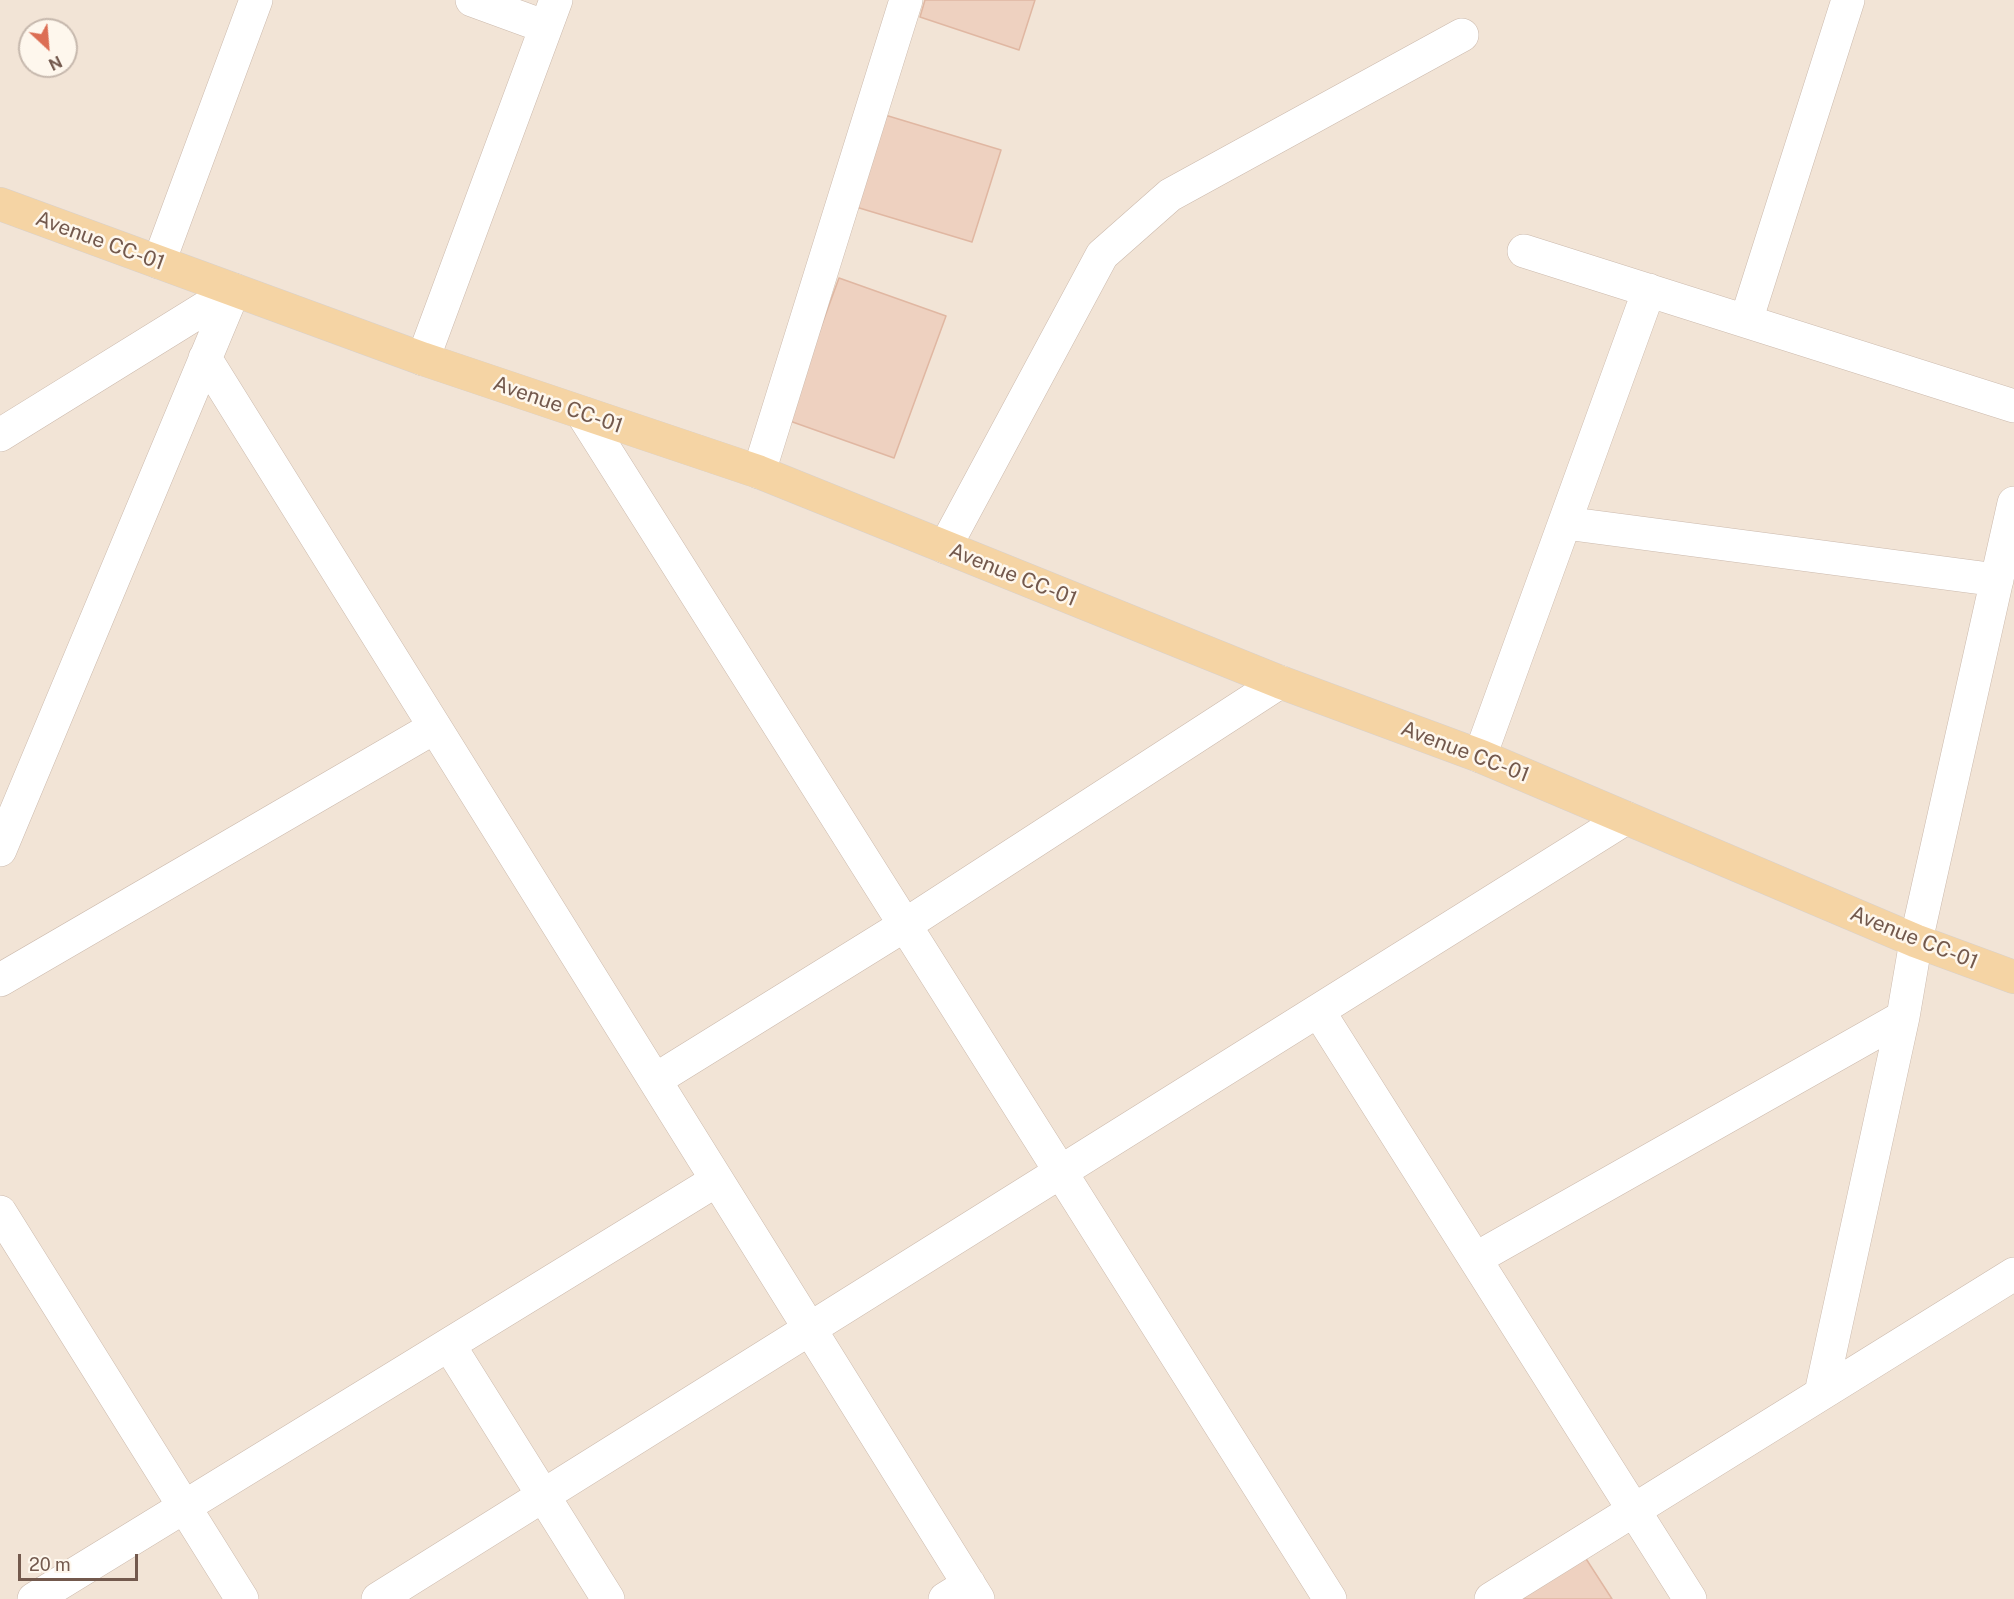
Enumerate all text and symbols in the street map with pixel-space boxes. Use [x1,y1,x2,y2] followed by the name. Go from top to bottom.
[18,18,78,78] north arrow
[45,52,65,74] text: N
[32,206,168,276] street label: Avenue CC-01
[490,371,626,439] street label: Avenue CC-01
[945,538,1081,612] street label: Avenue CC-01
[1397,716,1533,788] street label: Avenue CC-01
[1846,901,1982,975] street label: Avenue CC-01
[21,1542,141,1580] scale bar
[29,1554,71,1575] text: 20 m

